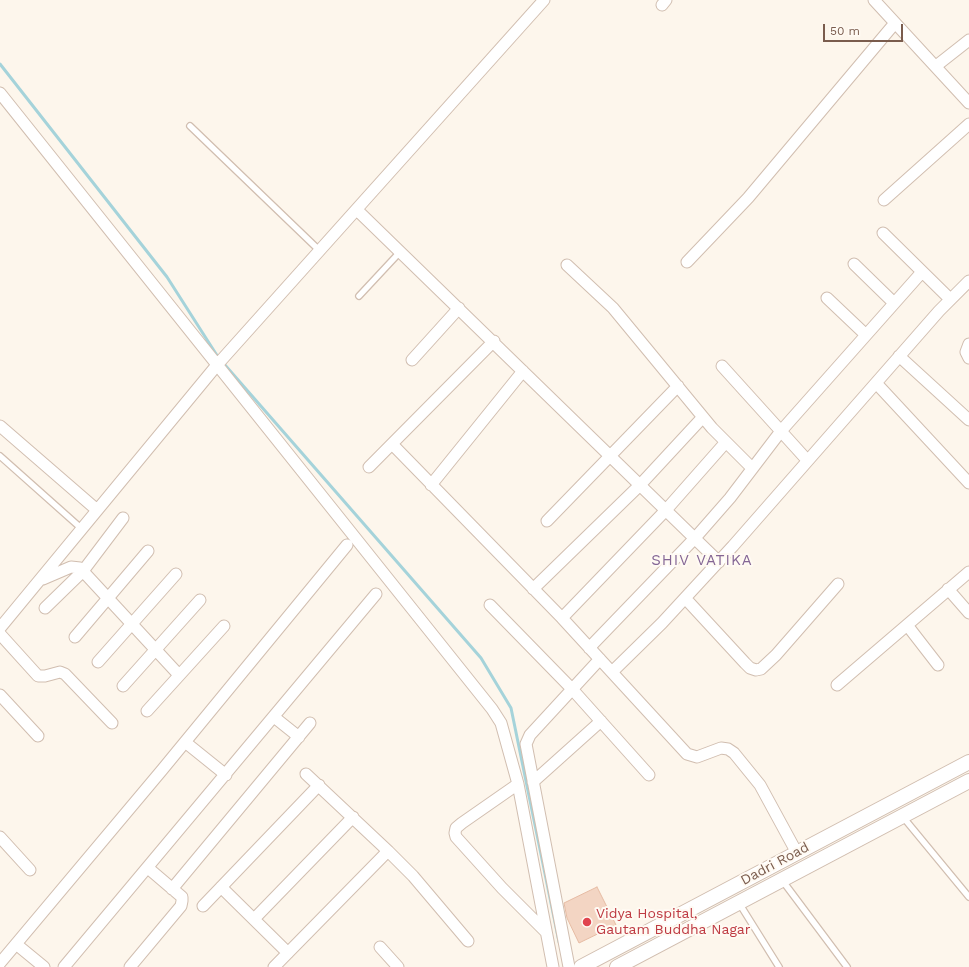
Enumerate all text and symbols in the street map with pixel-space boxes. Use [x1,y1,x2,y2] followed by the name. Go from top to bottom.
[825,16,905,42] scale bar
[830,24,860,38] text: 50 m
[651,552,753,570] district label: SHIV VATIKA
[738,839,812,889] street label: Dadri Road
[596,906,751,938] place label: Vidya Hospital, Gautam Buddha Nagar
[581,916,593,928] marker: Vidya Hospital, Gautam Buddha Nagar

